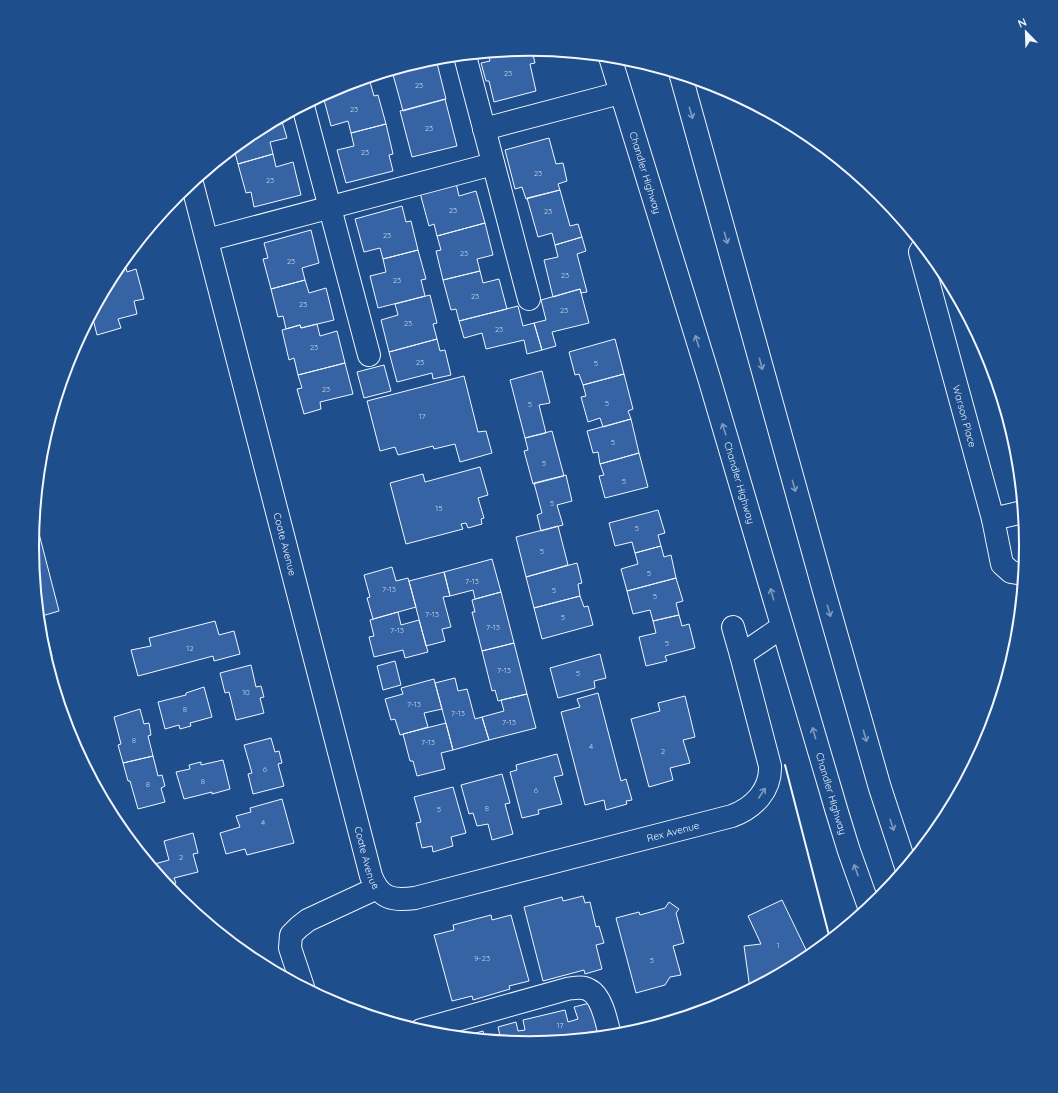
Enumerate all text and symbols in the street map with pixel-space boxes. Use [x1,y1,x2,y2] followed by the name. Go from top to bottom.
[1006,12,1046,52] north arrow
[1016,15,1029,31] text: N
[504,68,512,78] house number: 23
[415,80,423,90] house number: 23
[350,104,358,114] house number: 23
[688,106,695,119] one-way arrow
[425,123,433,133] house number: 23
[626,130,664,215] street label: Chandler Highway
[361,147,369,157] house number: 23
[534,168,542,178] house number: 23
[266,175,274,185] house number: 23
[449,205,457,215] house number: 23
[544,206,552,216] house number: 23
[383,230,391,240] house number: 23
[723,232,730,245] one-way arrow
[460,248,468,258] house number: 23
[287,256,295,266] house number: 23
[561,270,569,280] house number: 23
[393,275,401,285] house number: 23
[471,291,479,301] house number: 23
[299,299,307,309] house number: 23
[560,305,568,315] house number: 23
[404,318,412,328] house number: 23
[495,324,503,334] house number: 23
[693,334,700,347] one-way arrow
[310,342,318,352] house number: 23
[416,357,424,367] house number: 23
[758,357,765,370] one-way arrow
[594,358,598,368] house number: 5
[322,384,330,394] house number: 23
[950,384,979,449] street label: Warson Place
[605,398,609,408] house number: 5
[528,399,532,409] house number: 5
[418,411,426,421] house number: 17
[720,423,727,436] one-way arrow
[611,437,615,447] house number: 5
[721,440,758,525] street label: Chandler Highway
[542,458,546,468] house number: 5
[622,476,626,486] house number: 5
[791,479,798,492] one-way arrow
[550,498,554,508] house number: 5
[435,503,443,513] house number: 15
[270,511,299,578] street label: Coate Avenue
[635,523,639,533] house number: 5
[540,546,544,556] house number: 5
[647,568,651,578] house number: 5
[465,576,479,586] house number: 7-13
[382,584,396,594] house number: 7-13
[552,585,556,595] house number: 5
[768,588,775,601] one-way arrow
[653,591,657,601] house number: 5
[826,604,833,617] one-way arrow
[425,609,439,619] house number: 7-13
[561,612,565,622] house number: 5
[486,622,500,632] house number: 7-13
[390,625,404,635] house number: 7-13
[665,638,669,648] house number: 5
[186,643,194,653] house number: 12
[497,665,511,675] house number: 7-13
[576,668,580,678] house number: 5
[242,687,250,697] house number: 10
[407,699,421,709] house number: 7-13
[183,704,187,714] house number: 8
[451,708,465,718] house number: 7-13
[502,717,516,727] house number: 7-13
[810,726,817,739] one-way arrow
[862,729,869,742] one-way arrow
[132,735,136,745] house number: 8
[421,737,435,747] house number: 7-13
[589,741,593,751] house number: 4
[661,746,666,756] house number: 2
[813,751,850,836] street label: Chandler Highway
[263,764,268,774] house number: 6
[201,776,205,786] house number: 8
[146,779,150,789] house number: 8
[534,785,539,795] house number: 6
[758,788,766,799] one-way arrow
[485,803,489,813] house number: 8
[437,804,441,814] house number: 5
[261,817,265,827] house number: 4
[889,818,896,831] one-way arrow
[645,819,701,845] street label: Rex Avenue
[351,825,383,892] street label: Coate Avenue
[179,852,184,862] house number: 2
[852,865,860,877] one-way arrow
[777,940,780,950] house number: 1
[474,953,490,963] house number: 9-23
[650,955,654,965] house number: 5
[556,1020,564,1030] house number: 17

